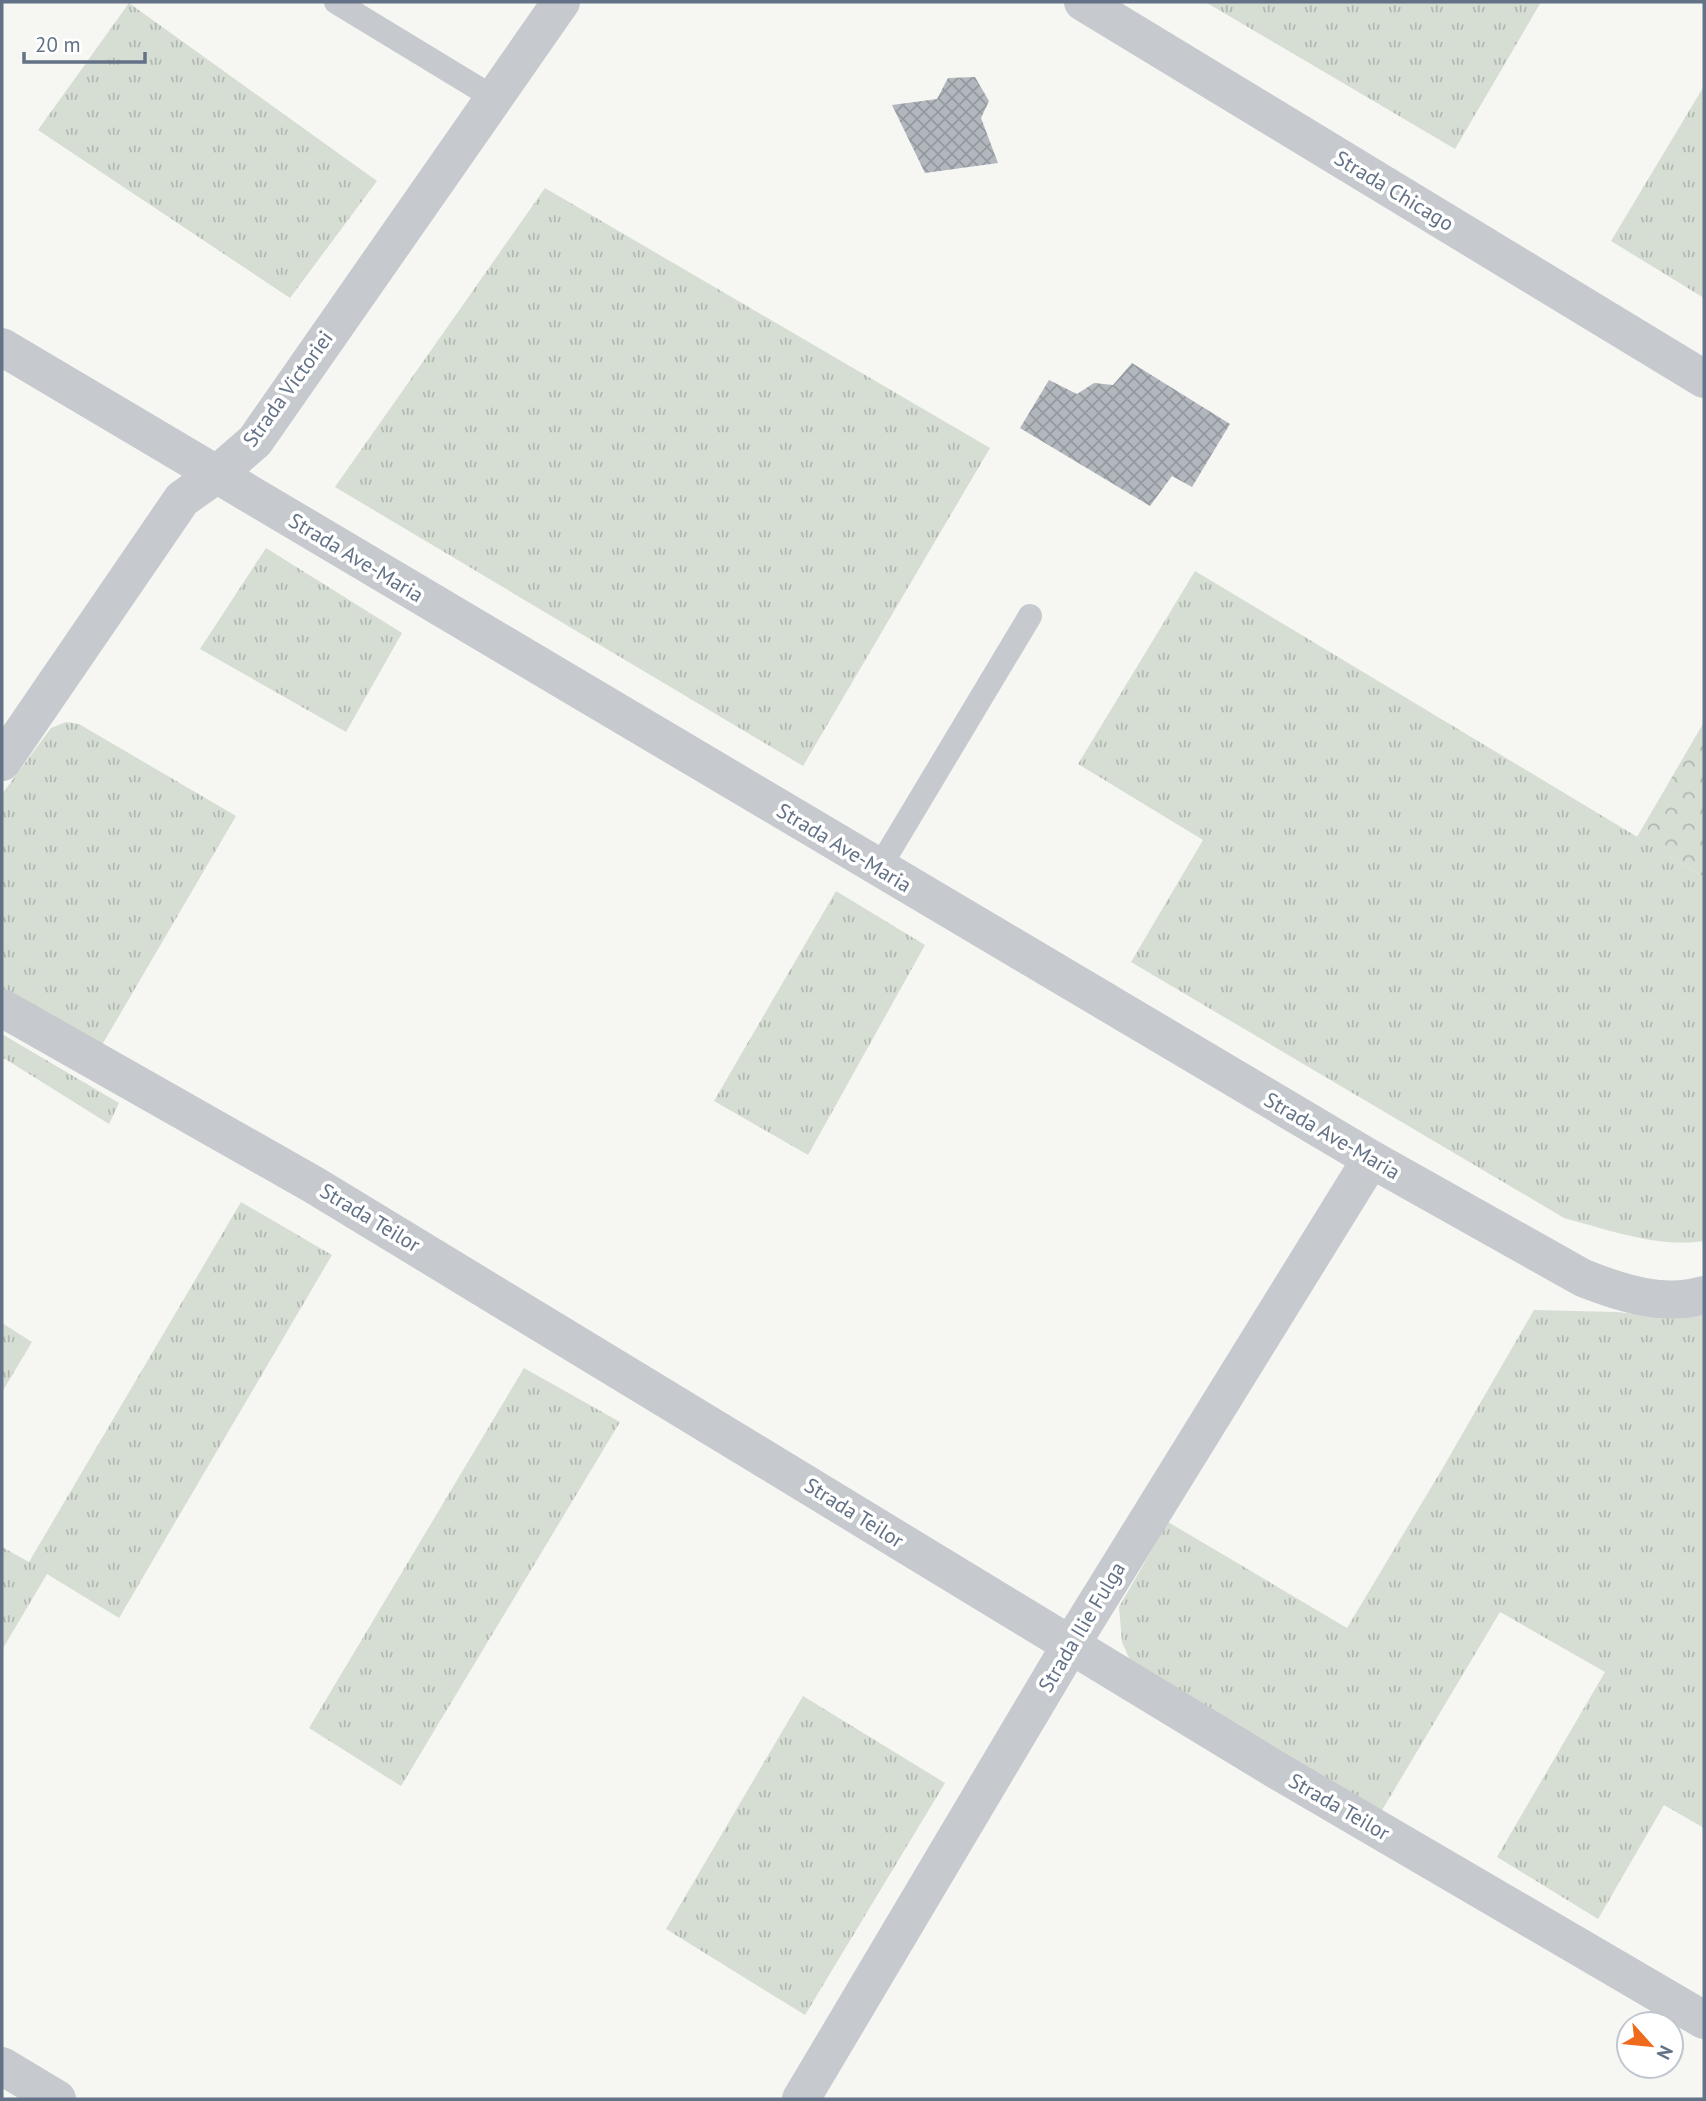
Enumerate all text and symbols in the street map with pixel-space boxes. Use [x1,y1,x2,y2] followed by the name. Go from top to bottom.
[24,21,145,65] scale bar
[35,31,81,58] text: 20 m
[1330,144,1459,237] street label: Strada Chicago
[236,325,339,452] street label: Strada Victoriei
[284,507,429,608] street label: Strada Ave-Maria
[772,797,917,898] street label: Strada Ave-Maria
[1260,1086,1405,1185] street label: Strada Ave-Maria
[315,1177,425,1258] street label: Strada Teilor
[799,1471,909,1554] street label: Strada Teilor
[1032,1557,1131,1697] street label: Strada Ilie Fulga
[1284,1767,1395,1846] street label: Strada Teilor
[1615,2010,1685,2080] north arrow
[1652,2042,1679,2064] text: N

